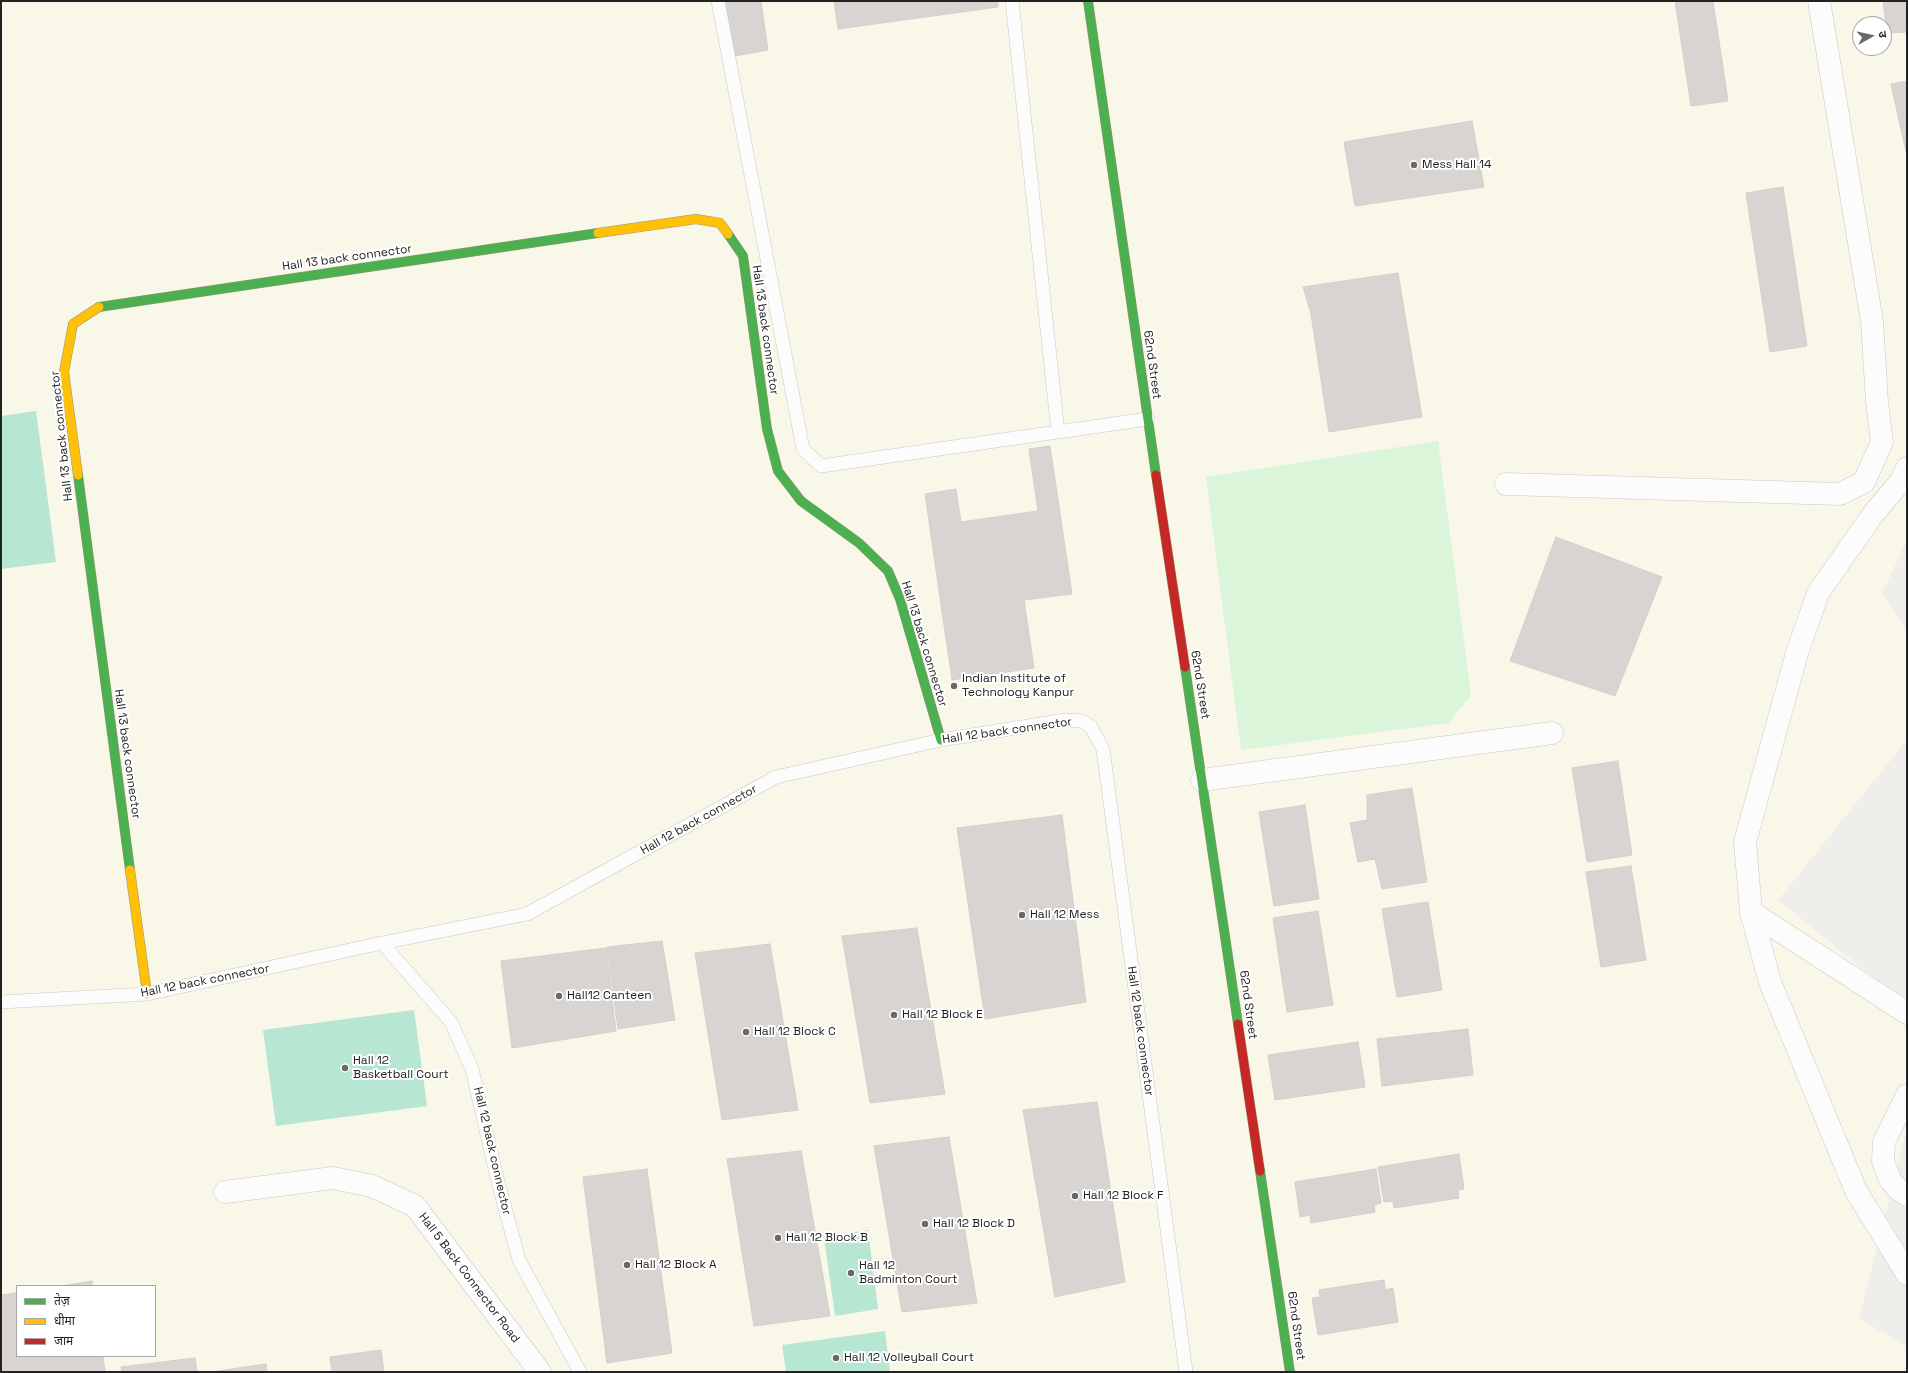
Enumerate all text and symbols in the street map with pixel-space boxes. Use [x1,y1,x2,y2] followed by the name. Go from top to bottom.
[1852,16,1892,56] north arrow
[1876,30,1890,39] text: उ
[1422,158,1491,172] place label: Mess Hall 14
[1409,160,1419,170] marker: Mess Hall 14
[281,242,413,274] street label: Hall 13 back connector
[749,264,781,396] street label: Hall 13 back connector
[1140,330,1164,400] street label: 62nd Street
[48,370,76,502] street label: Hall 13 back connector
[898,579,950,709] street label: Hall 13 back connector
[1187,650,1213,720] street label: 62nd Street
[962,672,1074,700] place label: Indian Institute of Technology Kanpur
[949,681,959,691] marker: Indian Institute of Technology Kanpur
[111,688,143,820] street label: Hall 13 back connector
[941,715,1073,747] street label: Hall 12 back connector
[638,782,760,858] street label: Hall 12 back connector
[1030,908,1099,922] place label: Hall 12 Mess
[1017,910,1027,920] marker: Hall 12 Mess
[139,961,271,1001] street label: Hall 12 back connector
[1124,965,1156,1097] street label: Hall 12 back connector
[1236,970,1260,1040] street label: 62nd Street
[567,989,652,1003] place label: Hall12 Canteen
[554,991,564,1001] marker: Hall12 Canteen
[902,1008,983,1022] place label: Hall 12 Block E
[889,1010,899,1020] marker: Hall 12 Block E
[754,1025,836,1039] place label: Hall 12 Block C
[741,1027,751,1037] marker: Hall 12 Block C
[353,1054,449,1082] place label: Hall 12 Basketball Court
[340,1063,350,1073] marker: Hall 12 Basketball Court
[470,1086,514,1216] street label: Hall 12 back connector
[1083,1189,1164,1203] place label: Hall 12 Block F
[1070,1191,1080,1201] marker: Hall 12 Block F
[415,1210,523,1346] street label: Hall 5 Back Connector Road
[933,1217,1015,1231] place label: Hall 12 Block D
[920,1219,930,1229] marker: Hall 12 Block D
[786,1231,868,1245] place label: Hall 12 Block B
[773,1233,783,1243] marker: Hall 12 Block B
[635,1258,717,1272] place label: Hall 12 Block A
[859,1259,958,1287] place label: Hall 12 Badminton Court
[622,1260,632,1270] marker: Hall 12 Block A
[846,1268,856,1278] marker: Hall 12 Badminton Court
[16,1285,156,1357] legend
[1284,1291,1308,1361] street label: 62nd Street
[54,1293,70,1309] text: तेज़
[54,1313,75,1329] text: धीमा
[54,1333,73,1349] text: जाम
[844,1351,974,1365] place label: Hall 12 Volleyball Court
[831,1353,841,1363] marker: Hall 12 Volleyball Court

